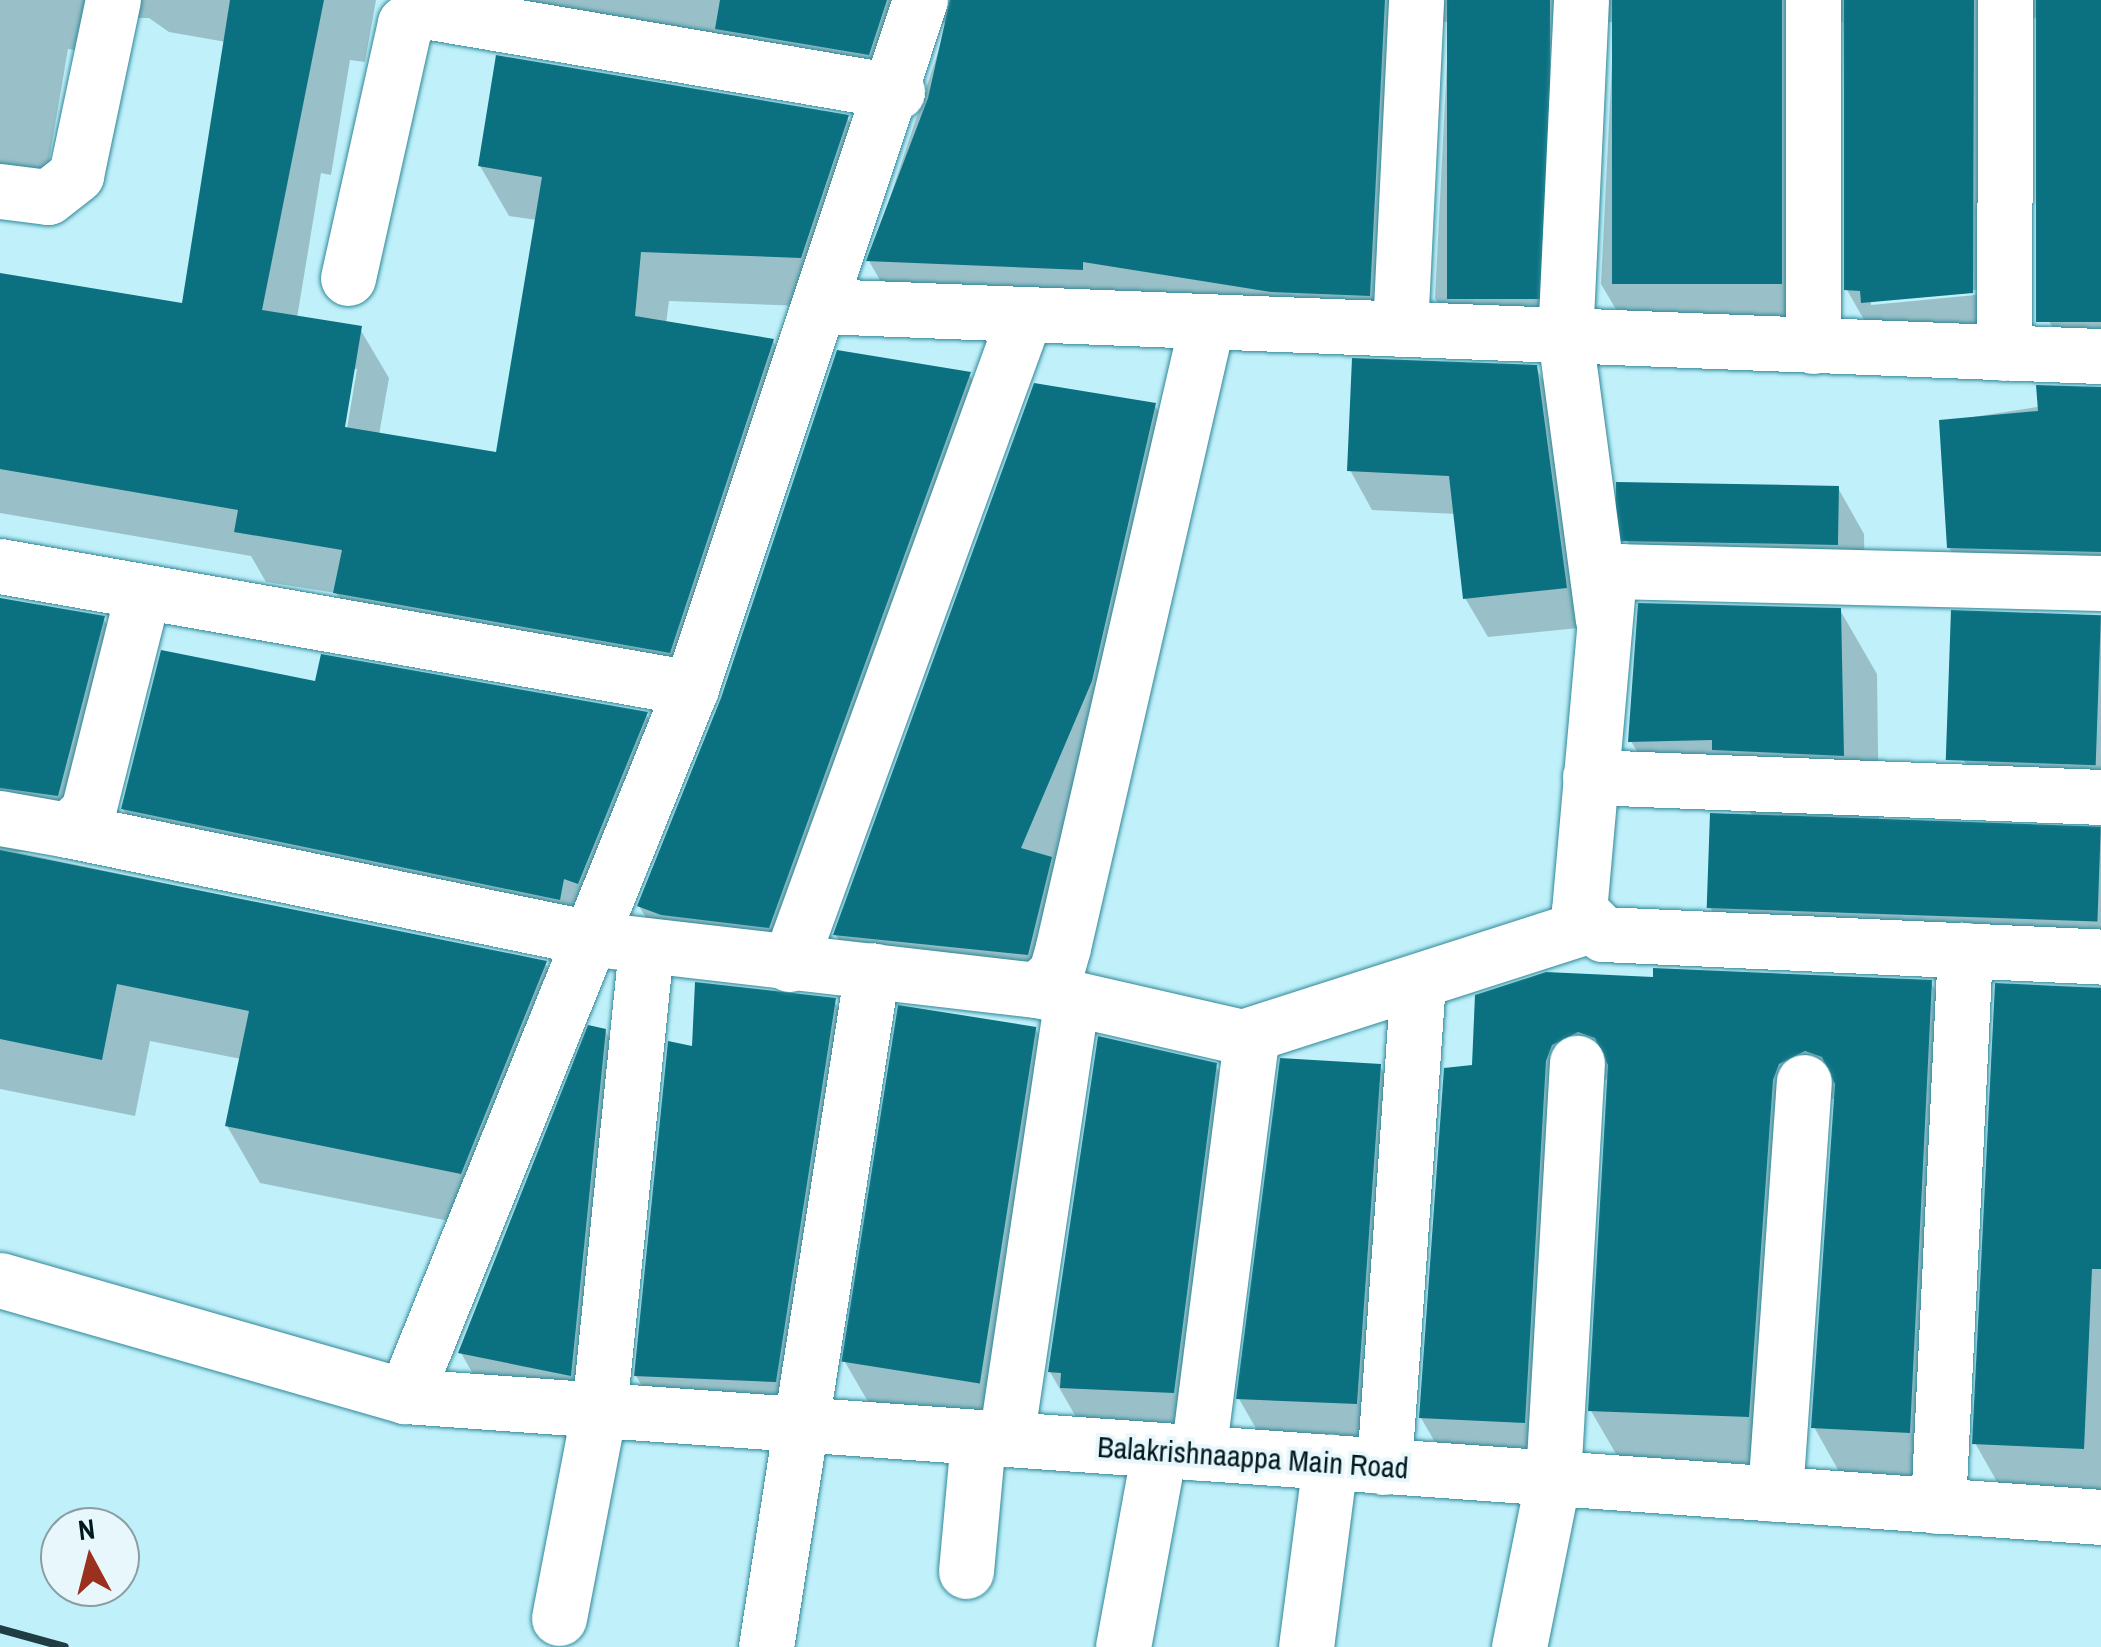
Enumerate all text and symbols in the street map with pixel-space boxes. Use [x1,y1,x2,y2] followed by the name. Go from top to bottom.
[1096,1428,1410,1486] street label: Balakrishnaappa Main Road
[40,1507,140,1607] north arrow
[76,1509,97,1549] text: N

